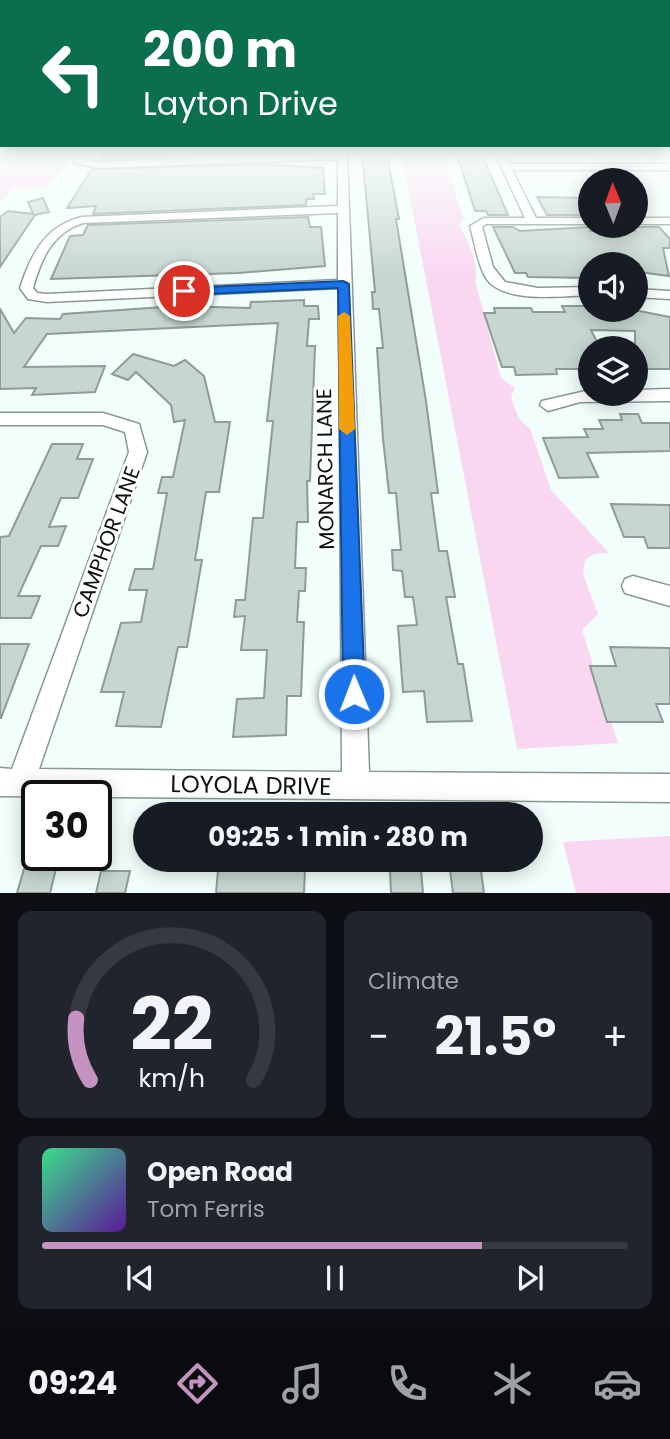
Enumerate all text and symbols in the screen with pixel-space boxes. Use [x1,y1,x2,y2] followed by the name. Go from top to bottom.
[143,16,297,84] text: 200 m
[28,28,119,119] icon: left
[143,81,338,126] text: Layton Drive
[578,168,648,238] north arrow
[578,168,648,406] map controls
[578,252,648,322] button: sound
[154,261,214,321] pin
[165,272,203,310] icon: arrive
[578,336,648,406] button: layers
[309,388,341,550] street label: MONARCH LANE
[65,462,147,622] street label: CAMPHOR LANE
[317,657,391,731] position arrow
[170,767,332,803] street label: LOYOLA DRIVE
[21,780,112,871] speed limit sign: 30
[208,819,468,855] text: 09:25 · 1 min · 280 m
[368,965,459,997] text: Climate
[130,975,214,1076] text: 22
[435,1000,556,1073] text: 21.5°
[368,1010,389,1063] text: −
[602,1010,628,1063] text: +
[139,1061,205,1096] text: km/h
[147,1154,293,1190] text: Open Road
[147,1193,265,1225] text: Tom Ferris
[121,1259,159,1297] icon: previous
[316,1259,354,1297] icon: pause
[511,1259,549,1297] icon: next
[173,1359,222,1408] icon: directions
[278,1359,327,1408] icon: music
[383,1359,432,1408] icon: phone
[488,1359,537,1408] icon: climate
[593,1359,642,1408] icon: car
[28,1360,118,1405] text: 09:24

